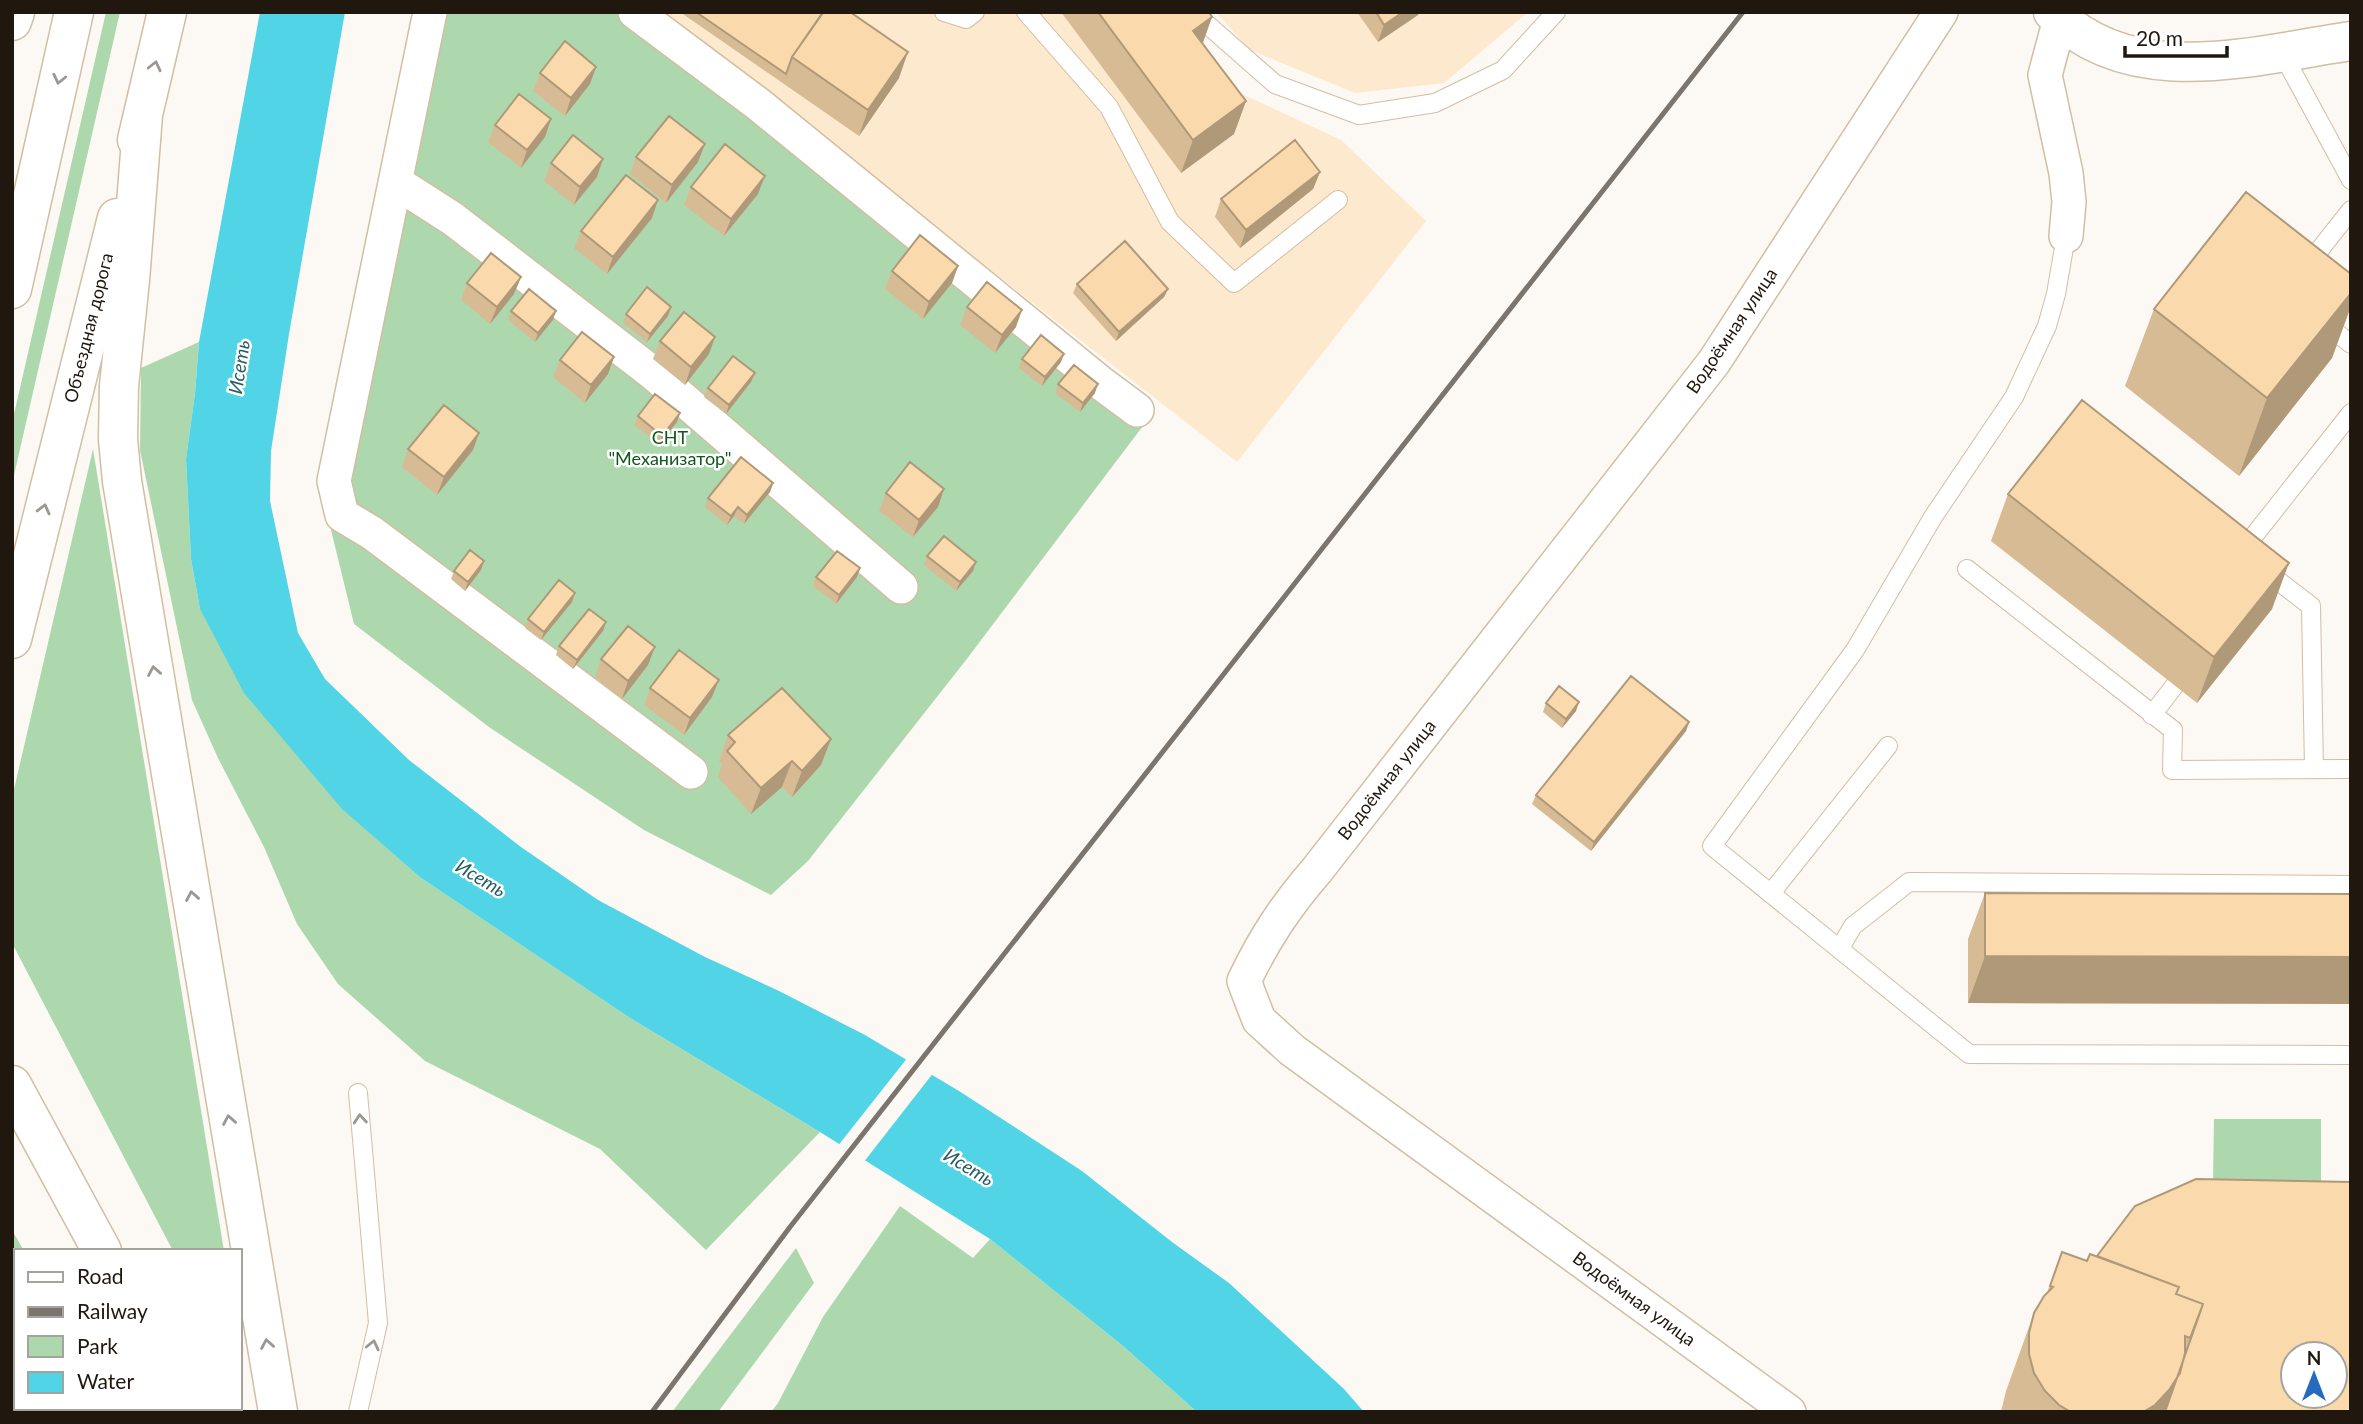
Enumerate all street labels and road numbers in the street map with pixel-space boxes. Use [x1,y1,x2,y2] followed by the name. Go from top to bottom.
[59,250,117,405] street label: Объездная дорога
[1681,264,1781,397] street label: Водоёмная улица
[1332,715,1440,844] street label: Водоёмная улица
[1569,1246,1700,1350] street label: Водоёмная улица

